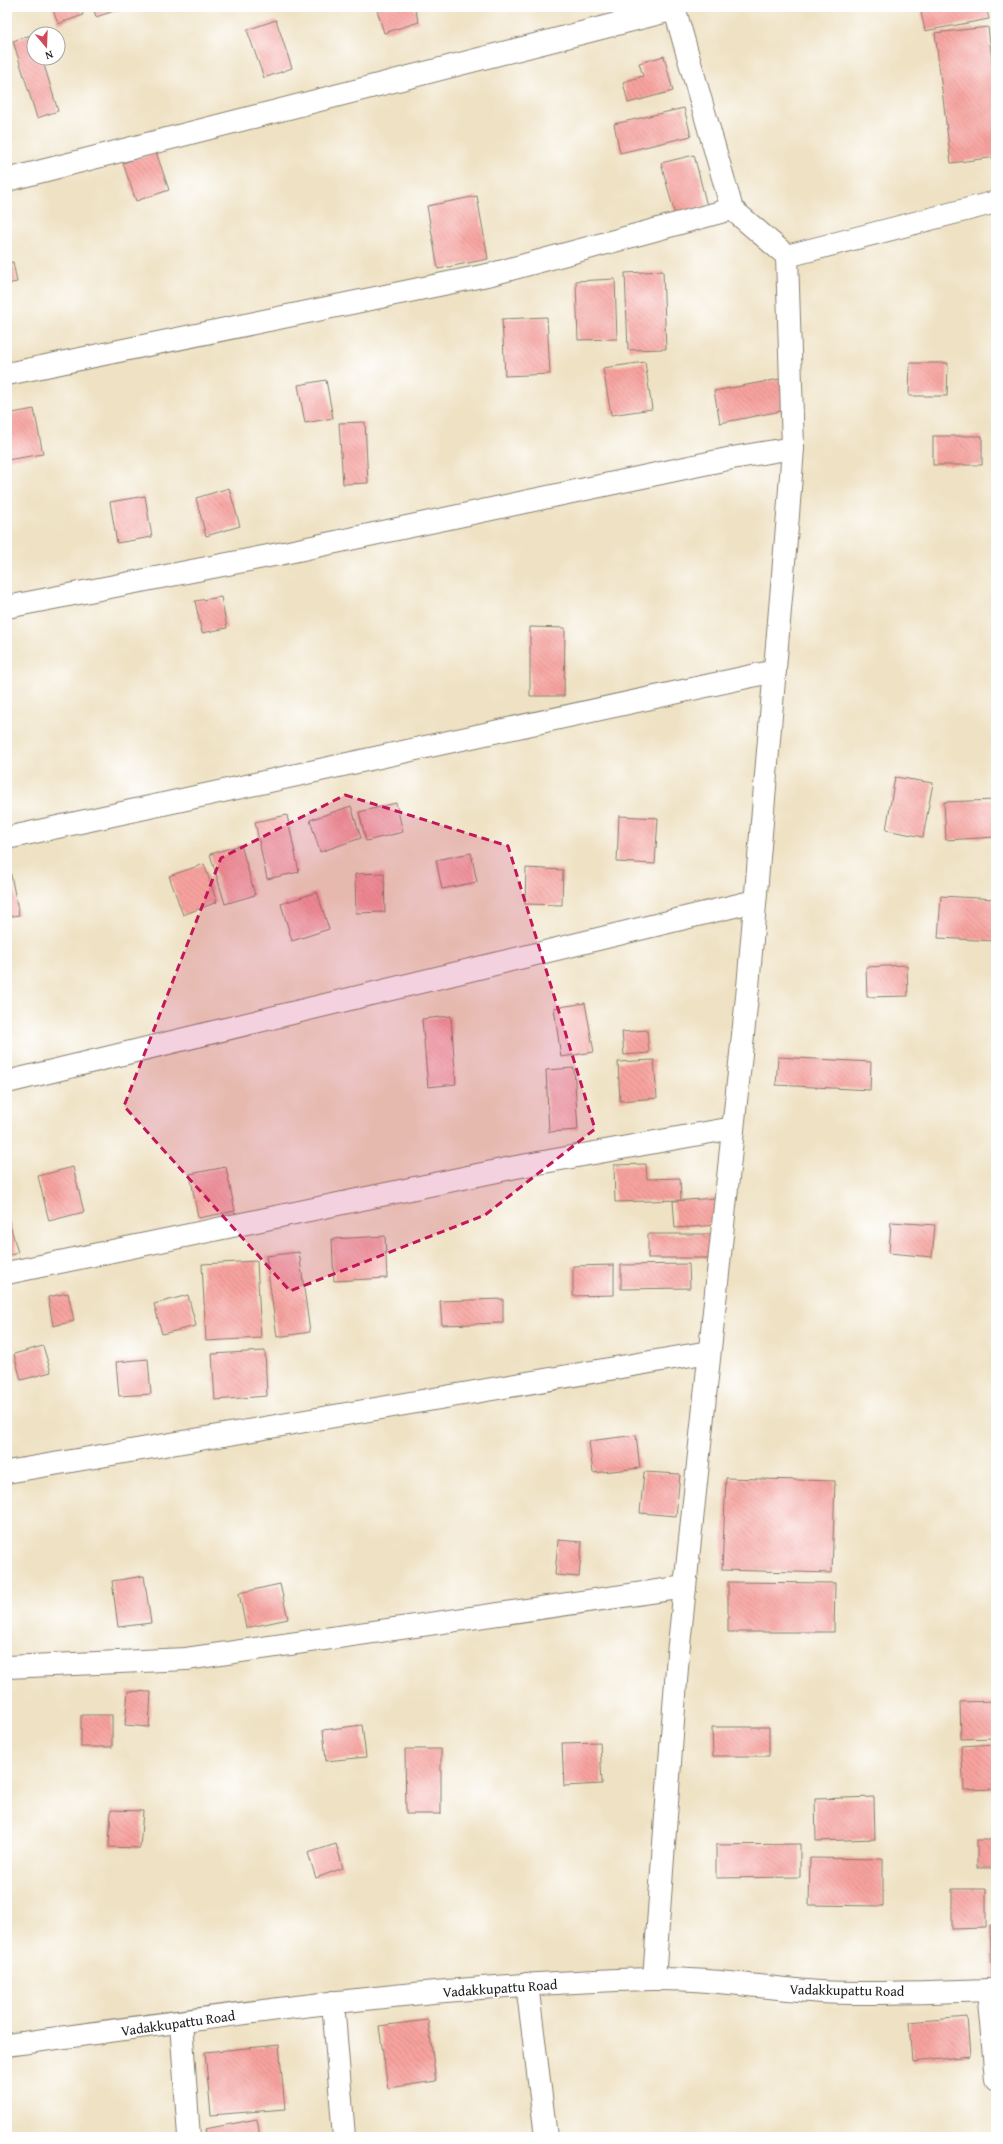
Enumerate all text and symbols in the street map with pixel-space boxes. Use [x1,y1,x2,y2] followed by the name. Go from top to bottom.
[26,26,66,66] north arrow
[43,47,55,64] text: N
[442,1974,559,2002] street label: Vadakkupattu Road
[789,1979,905,2001] street label: Vadakkupattu Road
[120,2005,237,2041] street label: Vadakkupattu Road

